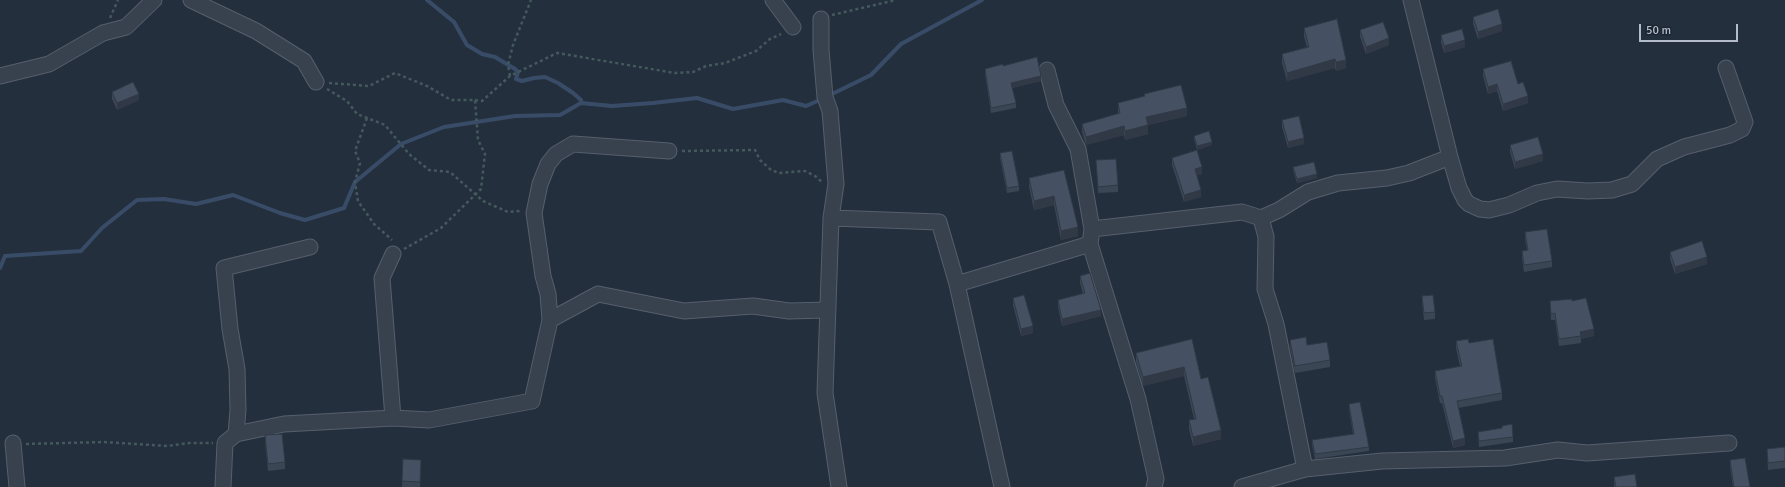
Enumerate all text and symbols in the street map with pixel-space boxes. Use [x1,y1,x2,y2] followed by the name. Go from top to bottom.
[1641,16,1740,42] scale bar
[1646,23,1671,38] text: 50 m

